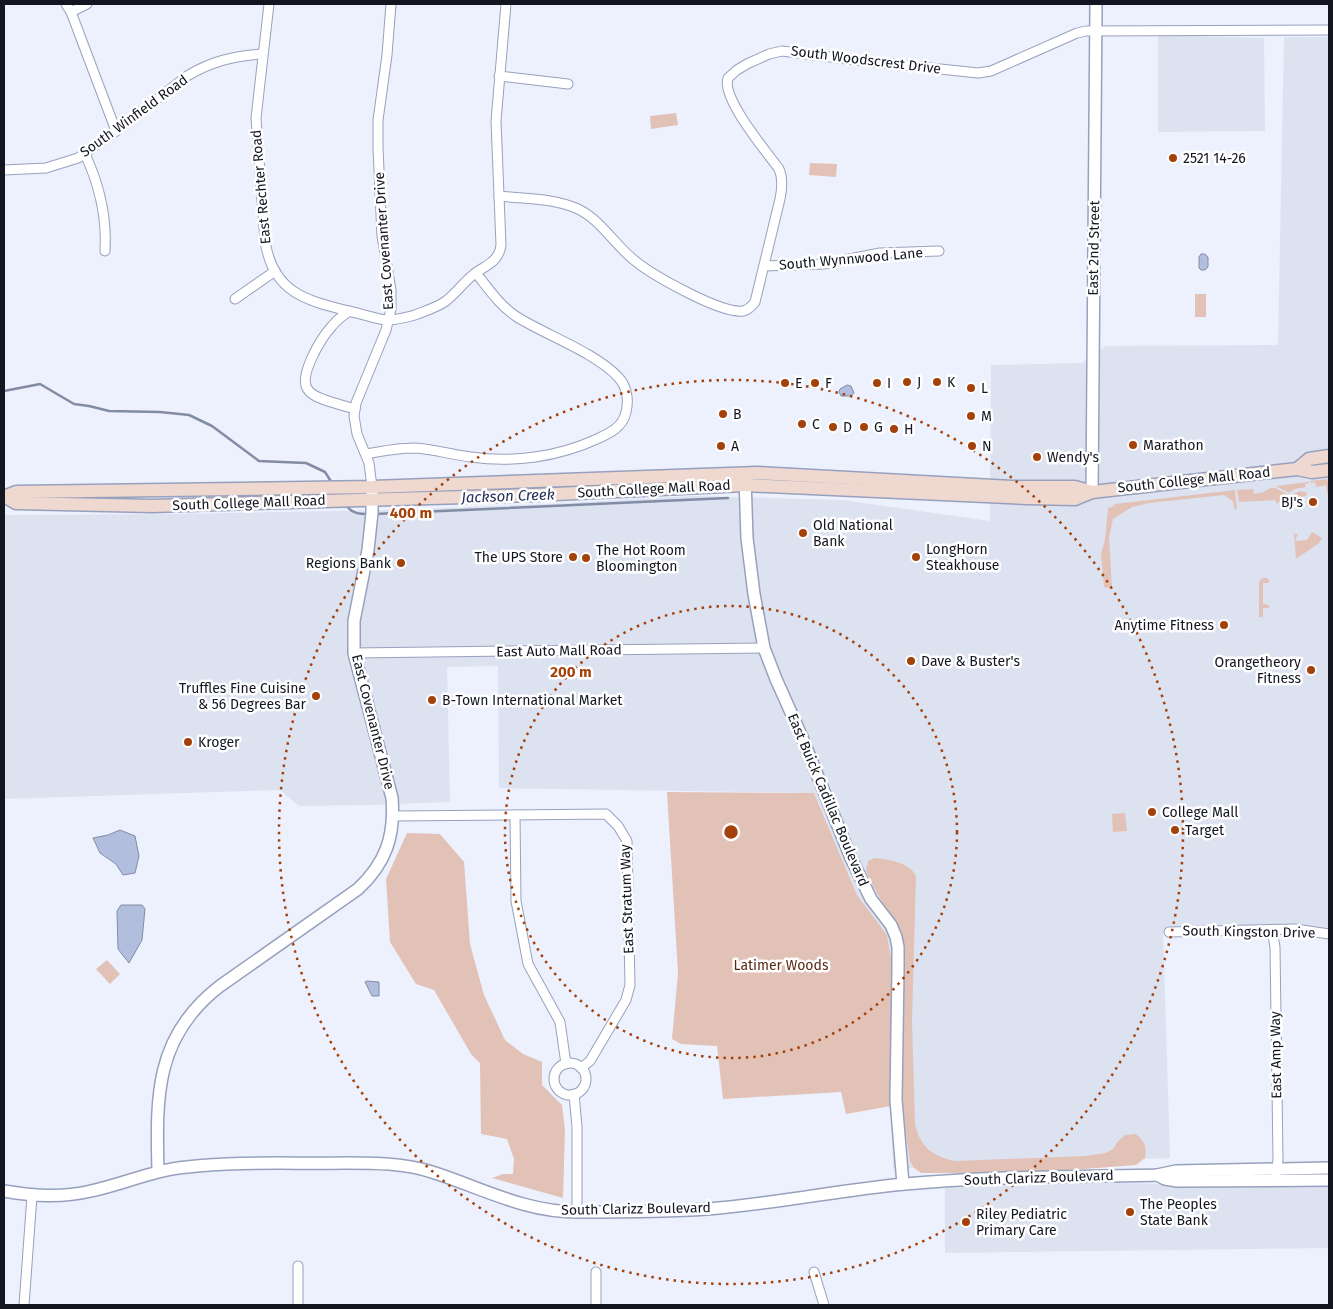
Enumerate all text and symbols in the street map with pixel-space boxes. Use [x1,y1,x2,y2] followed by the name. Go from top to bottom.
[790,42,942,78] street label: South Woodscrest Drive
[77,71,191,161] street label: South Winfield Road
[248,129,274,245] street label: East Rechter Road
[1183,150,1246,167] place label: 2521 14-26
[1167,152,1179,164] marker: 2521 14-26
[371,171,397,311] street label: East Covenanter Drive
[1085,199,1103,296] street label: East 2nd Street
[778,244,924,274] street label: South Wynnwood Lane
[917,374,921,391] place label: J
[947,374,956,391] place label: K
[795,375,803,392] place label: E
[825,375,832,392] place label: F
[887,375,891,392] place label: I
[901,376,913,388] marker: J
[931,376,943,388] marker: K
[779,377,791,389] marker: E
[809,377,821,389] marker: F
[871,377,883,389] marker: I
[981,380,988,397] place label: L
[965,382,977,394] marker: L
[733,406,742,423] place label: B
[717,408,729,420] marker: B
[981,408,992,425] place label: M
[965,410,977,422] marker: M
[812,416,820,433] place label: C
[796,418,808,430] marker: C
[843,419,852,436] place label: D
[874,419,883,436] place label: G
[827,421,839,433] marker: D
[858,421,870,433] marker: G
[904,421,914,438] place label: H
[888,423,900,435] marker: H
[1143,437,1204,454] place label: Marathon
[731,438,739,455] place label: A
[982,438,992,455] place label: N
[1127,439,1139,451] marker: Marathon
[715,440,727,452] marker: A
[966,440,978,452] marker: N
[1047,449,1099,466] place label: Wendy's
[1031,451,1043,463] marker: Wendy's
[1117,464,1271,496] street label: South College Mall Road
[577,476,731,502] street label: South College Mall Road
[460,485,555,507] water label: Jackson Creek
[172,492,326,514] street label: South College Mall Road
[1281,494,1303,511] place label: BJ's
[1307,496,1319,508] marker: BJ's
[390,504,432,522] text: 400 m
[813,517,893,550] place label: Old National Bank
[797,527,809,539] marker: Old National Bank
[926,541,999,574] place label: LongHorn Steakhouse
[596,542,686,575] place label: The Hot Room Bloomington
[474,549,563,566] place label: The UPS Store
[567,551,579,563] marker: The UPS Store
[910,551,922,563] marker: LongHorn Steakhouse
[580,552,592,564] marker: The Hot Room Bloomington
[306,555,392,572] place label: Regions Bank
[395,557,407,569] marker: Regions Bank
[1114,617,1214,634] place label: Anytime Fitness
[1218,619,1230,631] marker: Anytime Fitness
[496,641,622,661] street label: East Auto Mall Road
[348,653,398,791] street label: East Covenanter Drive
[921,653,1020,670] place label: Dave & Buster's
[1215,654,1301,687] place label: Orangetheory Fitness
[905,655,917,667] marker: Dave & Buster's
[550,663,592,681] text: 200 m
[1305,664,1317,676] marker: Orangetheory Fitness
[179,680,307,713] place label: Truffles Fine Cuisine & 56 Degrees Bar
[310,690,322,702] marker: Truffles Fine Cuisine & 56 Degrees Bar
[442,692,623,709] place label: B-Town International Market
[426,694,438,706] marker: B-Town International Market
[784,711,872,889] street label: East Buick Cadillac Boulevard
[198,734,240,751] place label: Kroger
[182,736,194,748] marker: Kroger
[1162,804,1238,821] place label: College Mall
[1146,806,1158,818] marker: College Mall
[1185,822,1225,839] place label: Target
[722,823,740,841] centre of rings
[1169,824,1181,836] marker: Target
[617,844,637,954] street label: East Stratum Way
[1182,922,1316,942] street label: South Kingston Drive
[734,957,829,974] park label: Latimer Woods
[1267,1011,1285,1099] street label: East Amp Way
[964,1167,1114,1189] street label: South Clarizz Boulevard
[1140,1196,1217,1229] place label: The Peoples State Bank
[561,1199,711,1219] street label: South Clarizz Boulevard
[976,1206,1067,1239] place label: Riley Pediatric Primary Care
[1124,1206,1136,1218] marker: The Peoples State Bank
[960,1216,972,1228] marker: Riley Pediatric Primary Care

